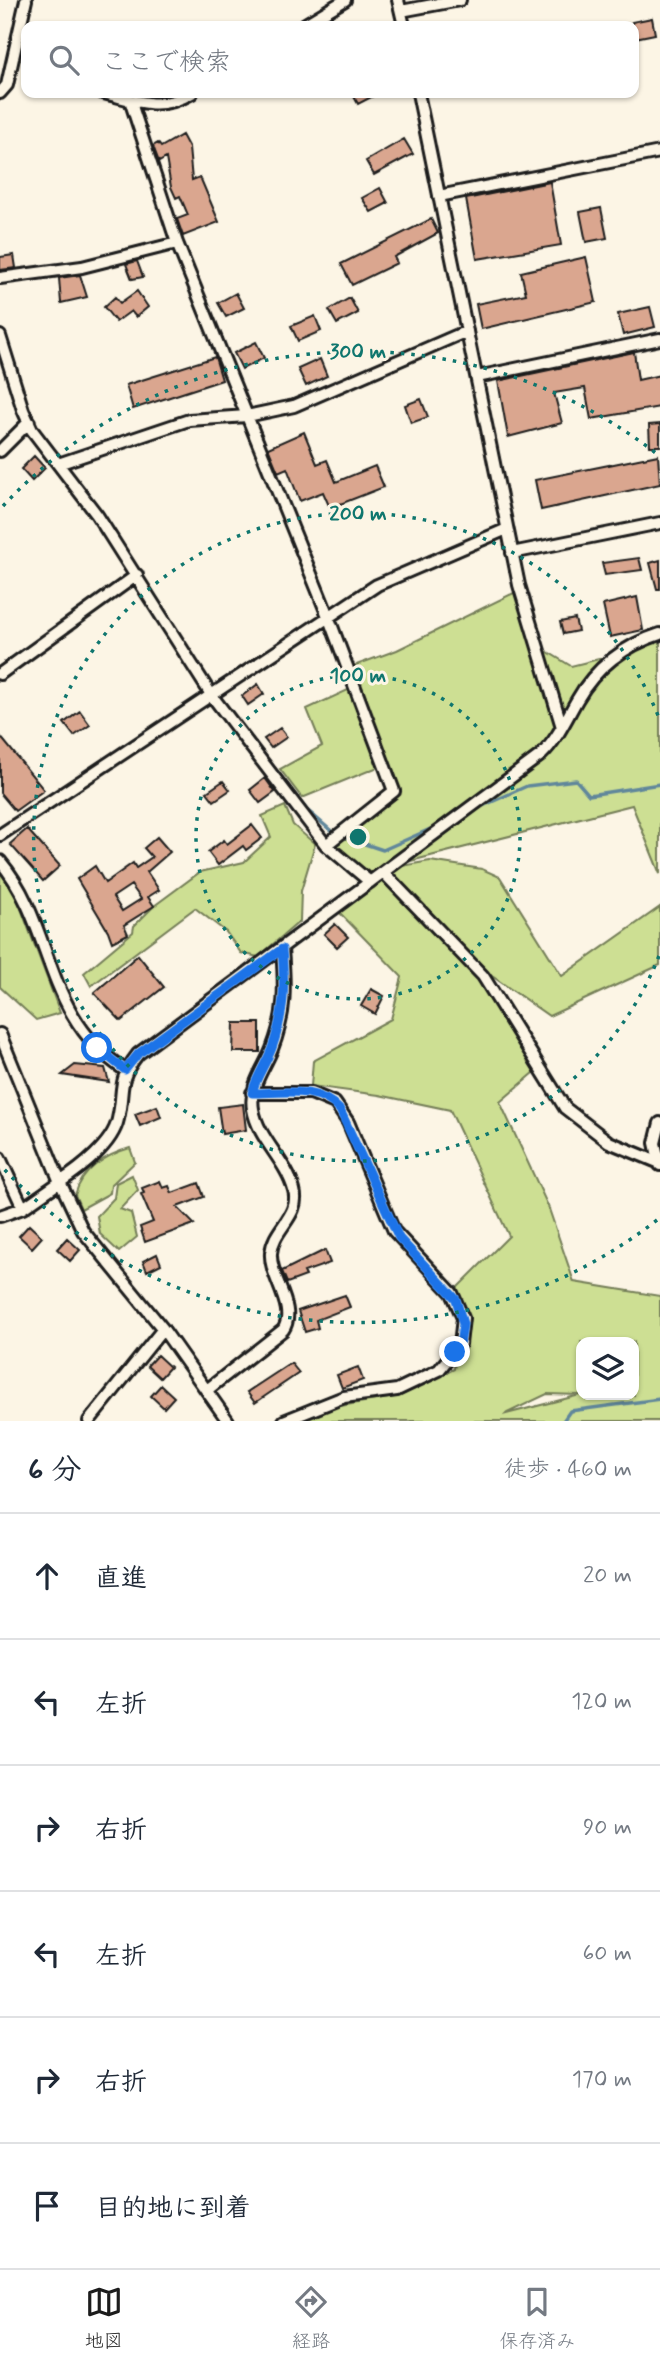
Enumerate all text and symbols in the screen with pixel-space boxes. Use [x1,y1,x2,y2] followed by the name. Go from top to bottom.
[21,21,639,98] search box
[45,41,83,79] icon: search
[101,46,231,80] text: ここで検索
[330,338,387,366] text: 300 m
[329,500,387,528] text: 200 m
[330,662,386,690] text: 100 m
[346,825,370,849] centre of rings
[81,1032,112,1063] route start
[439,1336,470,1367] route end
[576,1337,639,1400] map controls
[576,1337,639,1400] button: layers
[28,1451,81,1490] text: 6 分
[504,1455,632,1485] text: 徒歩 · 460 m
[28,1557,66,1595] icon: ahead
[583,1561,632,1591] text: 20 m
[95,1562,147,1596] text: 直進
[28,1683,66,1721] icon: left
[571,1687,632,1717] text: 120 m
[95,1688,147,1722] text: 左折
[28,1809,66,1847] icon: right
[583,1813,632,1843] text: 90 m
[95,1814,147,1848] text: 右折
[28,1935,66,1973] icon: left
[583,1939,632,1969] text: 60 m
[95,1940,147,1974] text: 左折
[28,2061,66,2099] icon: right
[572,2065,632,2095] text: 170 m
[95,2066,147,2100] text: 右折
[28,2187,66,2225] icon: arrive
[95,2192,251,2226] text: 目的地に到着
[85,2283,123,2354] tab: 地図
[292,2283,330,2354] tab: 経路
[499,2283,575,2354] tab: 保存済み

